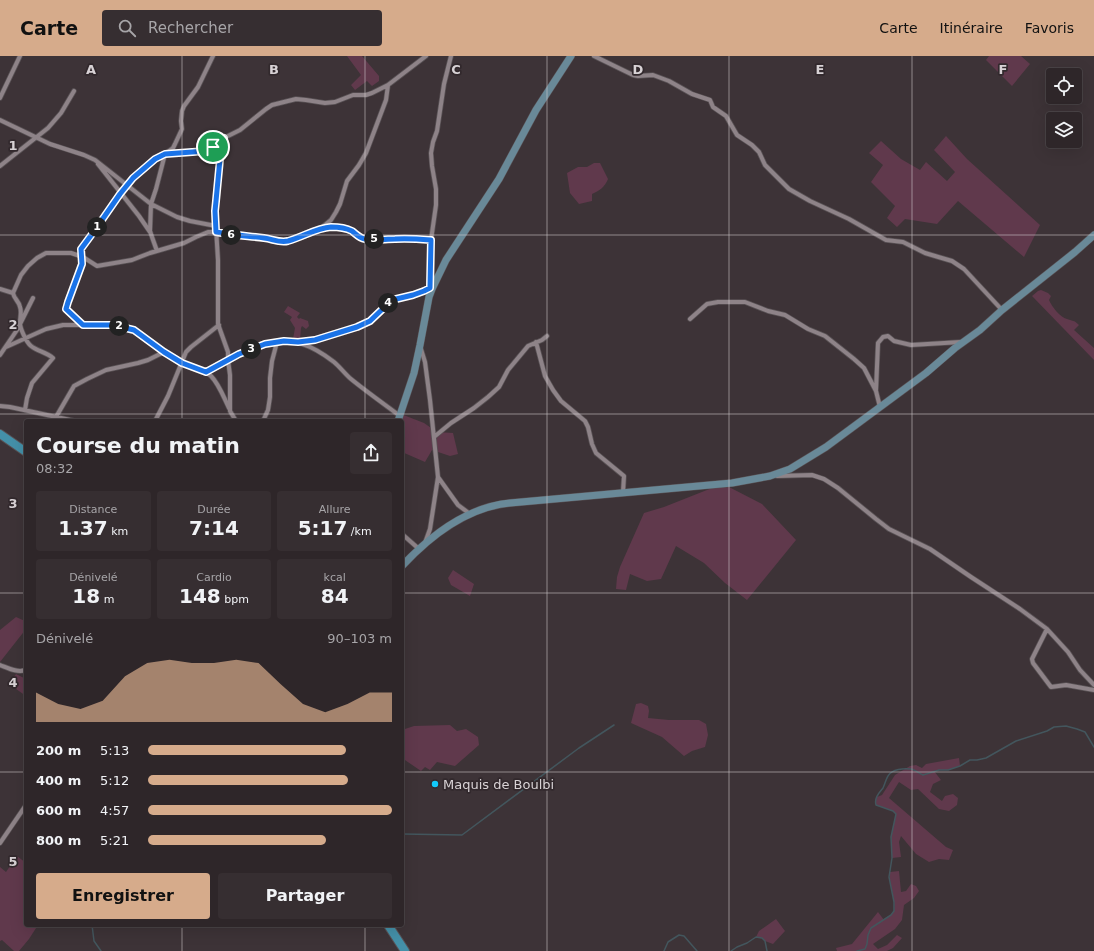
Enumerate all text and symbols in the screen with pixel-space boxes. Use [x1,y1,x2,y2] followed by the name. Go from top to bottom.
[102,10,382,46] search box
[20,17,78,39] text: Carte
[116,17,138,39] icon: search
[148,19,233,37] text: Rechercher
[879,20,918,36] text: Carte
[940,20,1003,36] text: Itinéraire
[1025,20,1074,36] text: Favoris
[86,62,96,77] text: A
[269,62,279,77] text: B
[451,62,461,77] text: C
[633,62,644,77] text: D
[816,62,824,77] text: E
[999,62,1007,77] text: F
[1046,68,1082,148] map controls
[1046,68,1082,104] button: locate
[1046,112,1082,148] button: layers
[196,130,230,164] pin
[202,136,224,158] icon: arrive
[8,138,18,153] text: 1
[87,217,107,237] pin: 1
[93,220,101,233] text: 1
[221,225,241,245] pin: 6
[227,228,235,241] text: 6
[364,229,384,249] pin: 5
[370,232,378,245] text: 5
[378,293,398,313] pin: 4
[384,296,392,309] text: 4
[109,316,129,336] pin: 2
[8,317,18,332] text: 2
[115,319,123,332] text: 2
[241,339,261,359] pin: 3
[247,342,255,355] text: 3
[350,432,392,474] button: share
[36,433,240,458] text: Course du matin
[36,461,73,476] text: 08:32
[8,496,18,511] text: 3
[69,503,117,516] text: Distance
[197,503,231,516] text: Durée
[319,503,350,516] text: Allure
[58,516,108,540] text: 1.37
[189,516,239,540] text: 7:14
[298,516,347,540] text: 5:17
[108,525,128,538] text: km
[347,525,372,538] text: /km
[69,571,118,584] text: Dénivelé
[196,571,232,584] text: Cardio
[324,571,346,584] text: kcal
[72,584,100,608] text: 18
[179,584,221,608] text: 148
[321,584,349,608] text: 84
[100,593,114,606] text: m
[221,593,249,606] text: bpm
[36,631,93,646] text: Dénivelé
[327,631,392,646] text: 90–103 m
[8,675,18,690] text: 4
[36,743,81,758] text: 200 m
[100,743,129,758] text: 5:13
[36,773,81,788] text: 400 m
[100,773,129,788] text: 5:12
[443,777,554,792] place label: Maquis de Boulbi
[430,779,440,789] marker: Maquis de Boulbi
[36,803,81,818] text: 600 m
[100,803,129,818] text: 4:57
[36,833,81,848] text: 800 m
[100,833,129,848] text: 5:21
[8,854,18,869] text: 5
[36,873,210,919] button: Enregistrer
[218,873,392,919] button: Partager

